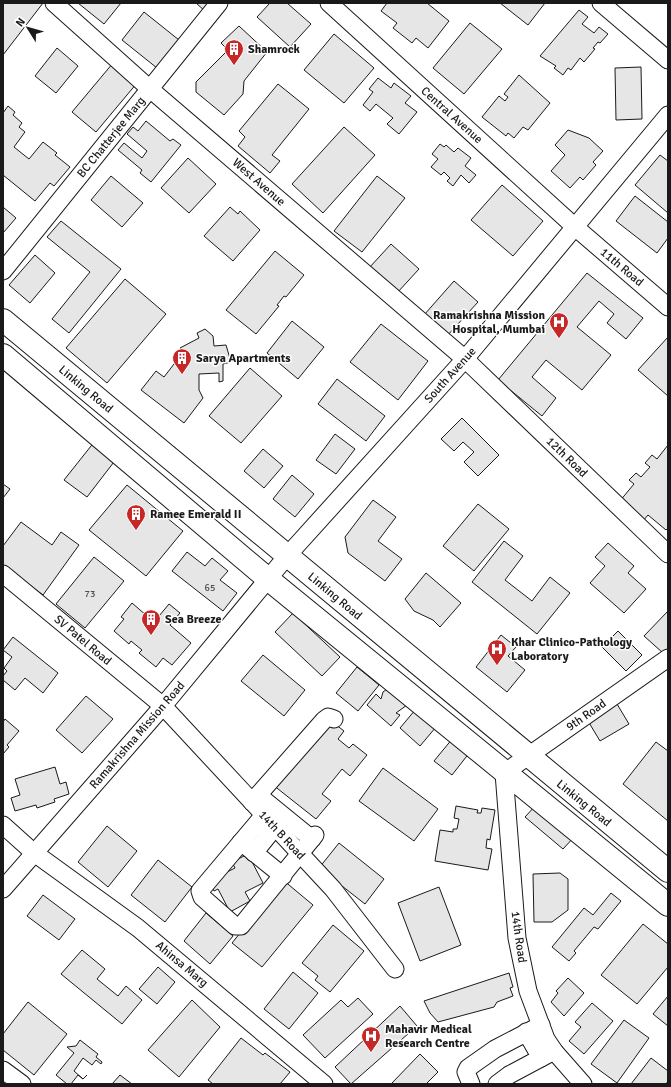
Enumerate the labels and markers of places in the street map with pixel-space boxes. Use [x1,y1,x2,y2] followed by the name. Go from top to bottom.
[223,38,245,66] building icon: Shamrock
[248,42,301,57] place label: Shamrock
[433,308,545,337] place label: Ramakrishna Mission Hospital, Mumbai
[548,311,570,339] hospital icon: Ramakrishna Mission Hospital, Mumbai
[171,347,193,375] building icon: Sarya Apartments
[196,351,291,366] place label: Sarya Apartments
[125,503,147,531] building icon: Ramee Emerald II
[150,507,241,522] place label: Ramee Emerald II
[140,608,162,636] building icon: Sea Breeze
[165,612,222,627] place label: Sea Breeze
[511,635,632,664] place label: Khar Clinico-Pathology Laboratory
[486,638,508,666] hospital icon: Khar Clinico-Pathology Laboratory
[385,1022,472,1051] place label: Mahavir Medical Research Centre
[360,1025,382,1053] hospital icon: Mahavir Medical Research Centre

